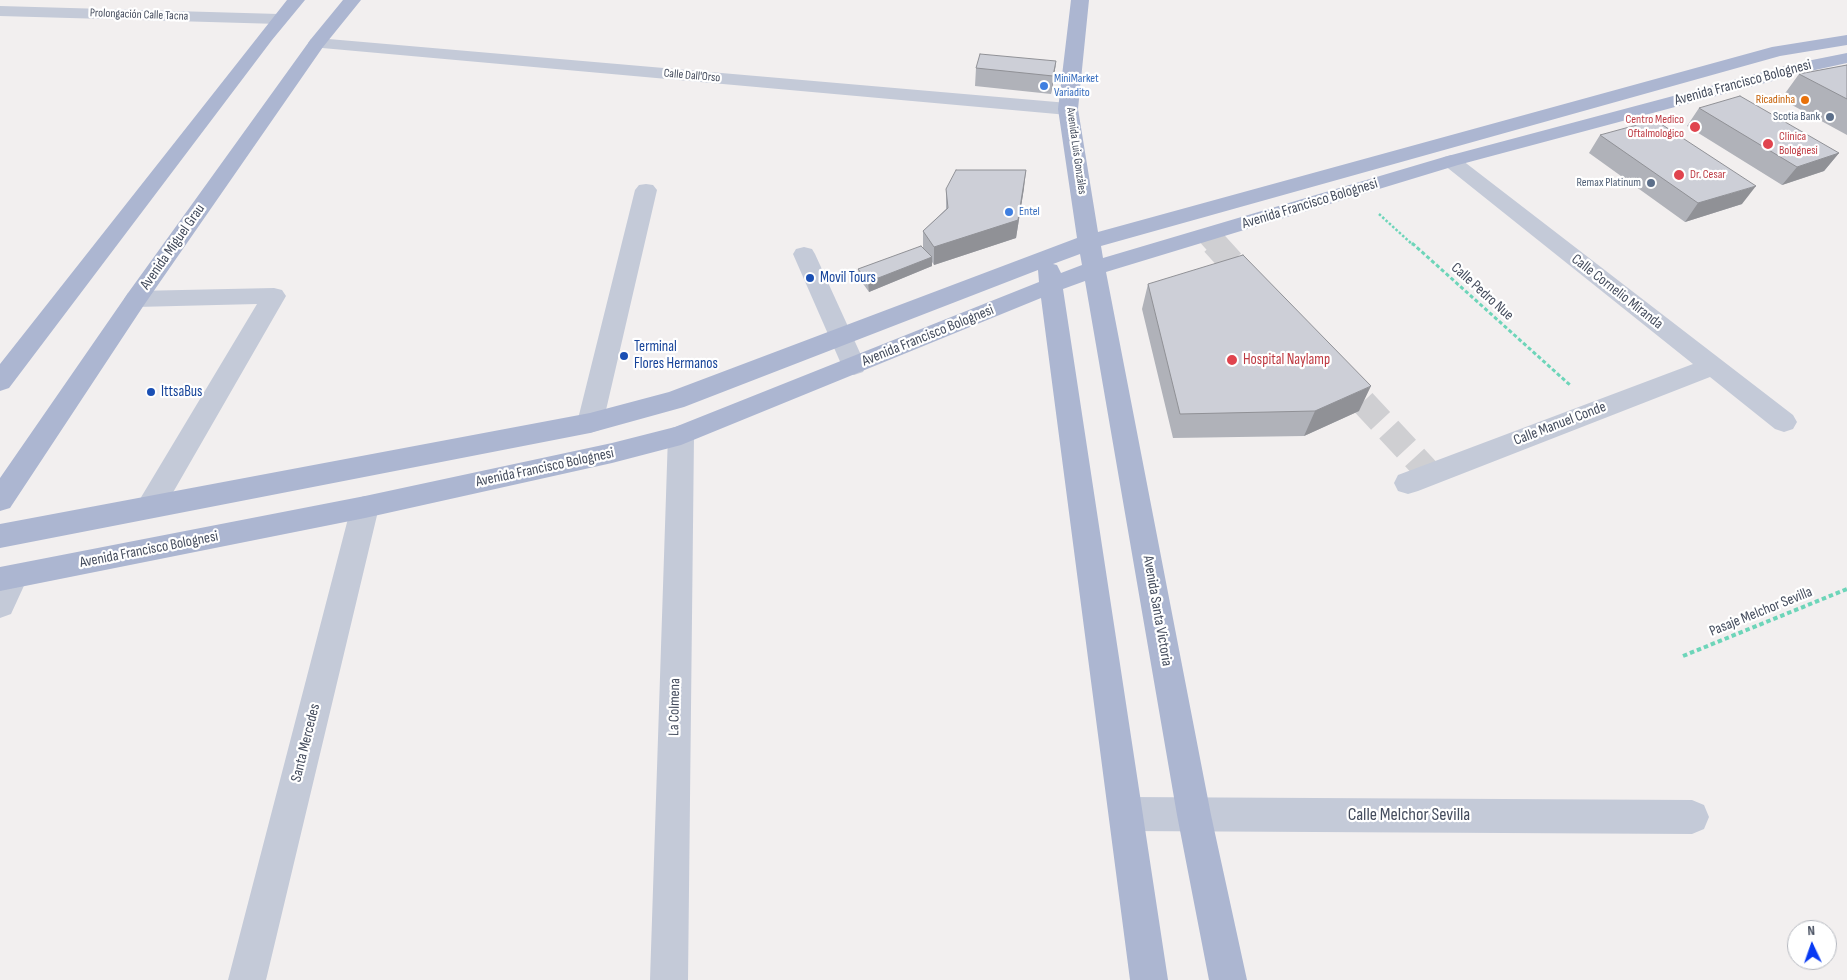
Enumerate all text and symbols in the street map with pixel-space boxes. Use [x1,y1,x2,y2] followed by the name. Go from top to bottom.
[90,6,188,24] street label: Prolongación Calle Tacna
[1673,56,1813,110] street label: Avenida Francisco Bolognesi
[663,66,721,86] street label: Calle Dall'Orso
[1054,72,1099,100] place label: MiniMarket Variadito
[1038,80,1050,92] marker: MiniMarket Variadito
[1756,93,1795,107] place label: Ricadinha
[1799,94,1811,106] marker: Ricadinha
[1063,107,1089,195] street label: Avenida Luis Gonzáles
[1773,110,1820,124] place label: Scotia Bank
[1824,111,1836,123] marker: Scotia Bank
[1626,113,1684,141] place label: Centro Medico Oftalmologico
[1688,120,1702,134] marker: Centro Medico Oftalmologico
[1779,130,1818,158] place label: Clinica Bolognesi
[1761,137,1775,151] marker: Clinica Bolognesi
[1672,168,1686,182] marker: Dr. Cesar
[1690,168,1726,182] place label: Dr. Cesar
[1240,175,1380,233] street label: Avenida Francisco Bolognesi
[1576,176,1641,190] place label: Remax Platinum
[1645,177,1657,189] marker: Remax Platinum
[137,201,209,293] street label: Avenida Miguel Grau
[1019,205,1040,219] place label: Entel
[1003,206,1015,218] marker: Entel
[1568,251,1666,333] street label: Calle Cornelio Miranda
[1447,259,1517,325] street label: Calle Pedro Nue
[820,269,876,287] place label: Movil Tours
[804,272,816,284] marker: Movil Tours
[859,301,997,371] street label: Avenida Francisco Bolognesi
[634,338,718,373] place label: Terminal Flores Hermanos
[618,350,630,362] marker: Terminal Flores Hermanos
[1243,351,1330,369] place label: Hospital Naylamp
[1225,353,1239,367] marker: Hospital Naylamp
[161,383,202,401] place label: IttsaBus
[145,386,157,398] marker: IttsaBus
[1511,398,1609,450] street label: Calle Manuel Conde
[474,445,616,491] street label: Avenida Francisco Bolognesi
[78,528,220,572] street label: Avenida Francisco Bolognesi
[1138,554,1176,668] street label: Avenida Santa Victoria
[1707,583,1815,641] street label: Pasaje Melchor Sevilla
[665,678,685,736] street label: La Colmena
[288,702,324,784] street label: Santa Mercedes
[1348,804,1470,826] street label: Calle Melchor Sevilla
[1787,920,1837,970] north arrow
[1807,922,1815,939] text: N

